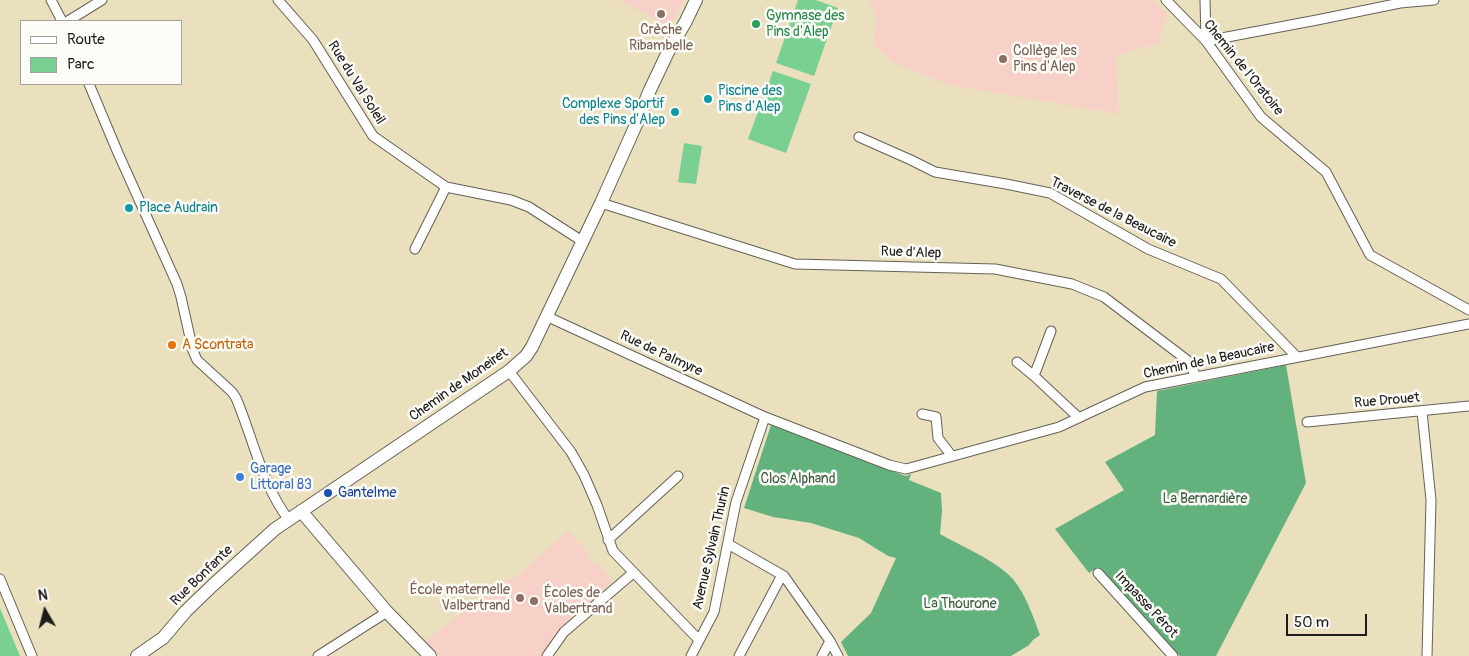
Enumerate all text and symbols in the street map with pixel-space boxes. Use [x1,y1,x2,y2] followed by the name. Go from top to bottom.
[655,8,667,20] marker: Crèche Ribambelle
[766,8,844,40] place label: Gymnase des Pins d'Alep
[1199,17,1287,119] street label: Chemin de l'Oratoire
[750,18,762,30] marker: Gymnase des Pins d'Alep
[20,20,182,85] legend
[629,22,693,54] place label: Crèche Ribambelle
[67,30,105,49] text: Route
[324,38,388,128] street label: Rue du Val Soleil
[1013,43,1077,75] place label: Collège les Pins d'Alep
[997,53,1009,65] marker: Collège les Pins d'Alep
[67,55,95,74] text: Parc
[718,83,782,115] place label: Piscine des Pins d'Alep
[702,93,714,105] marker: Piscine des Pins d'Alep
[562,96,665,128] place label: Complexe Sportif des Pins d'Alep
[669,106,681,118] marker: Complexe Sportif des Pins d'Alep
[1047,174,1179,252] street label: Traverse de la Beaucaire
[139,200,218,216] place label: Place Audrain
[123,202,135,214] marker: Place Audrain
[880,244,942,262] street label: Rue d'Alep
[617,328,705,380] street label: Rue de Palmyre
[182,337,253,353] place label: A Scontrata
[166,339,178,351] marker: A Scontrata
[1142,339,1276,383] street label: Chemin de la Beaucaire
[406,345,512,425] street label: Chemin de Moneiret
[1354,390,1420,412] street label: Rue Drouet
[250,461,312,494] place label: Garage Littoral 83
[234,471,246,483] marker: Garage Littoral 83
[760,471,836,487] park label: Clos Alphand
[338,485,396,501] place label: Gantelme
[690,485,734,611] street label: Avenue Sylvain Thurin
[322,487,334,499] marker: Gantelme
[1163,491,1247,507] park label: La Bernardière
[167,542,237,610] street label: Rue Bonfante
[1111,568,1181,642] street label: Impasse Pérot
[410,582,510,614] place label: École maternelle Valbertrand
[544,585,613,618] place label: Écoles de Valbertrand
[20,586,70,636] north arrow
[37,587,49,605] text: N
[514,592,526,604] marker: École maternelle Valbertrand
[528,595,540,607] marker: Écoles de Valbertrand
[923,596,997,612] park label: La Thourone
[1289,604,1370,636] scale bar
[1294,613,1329,632] text: 50 m

